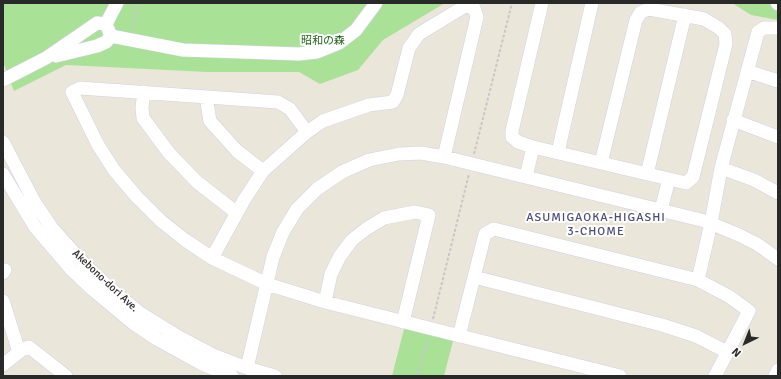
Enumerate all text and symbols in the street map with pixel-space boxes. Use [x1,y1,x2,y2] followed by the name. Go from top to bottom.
[301,34,345,48] park label: 昭和の森
[526,211,666,239] district label: ASUMIGAOKA-HIGASHI 3-CHOME
[69,247,141,315] street label: Akebono-dori Ave.
[725,323,765,363] north arrow
[729,345,744,360] text: N

